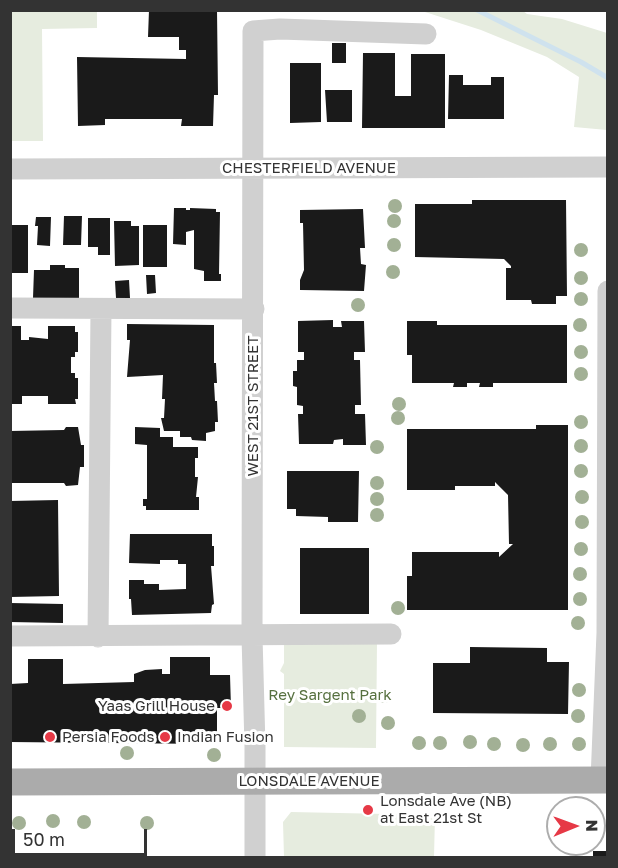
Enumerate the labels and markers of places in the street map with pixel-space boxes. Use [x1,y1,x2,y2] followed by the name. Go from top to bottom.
[98,697,215,715] place label: Yaas Grill House
[220,699,234,713] marker: Yaas Grill House
[62,728,154,746] place label: Persia Foods
[177,728,274,746] place label: Indian Fusion
[43,730,57,744] marker: Persia Foods
[158,730,172,744] marker: Indian Fusion
[380,792,512,827] place label: Lonsdale Ave (NB) at East 21st St
[361,803,375,817] marker: Lonsdale Ave (NB) at East 21st St

